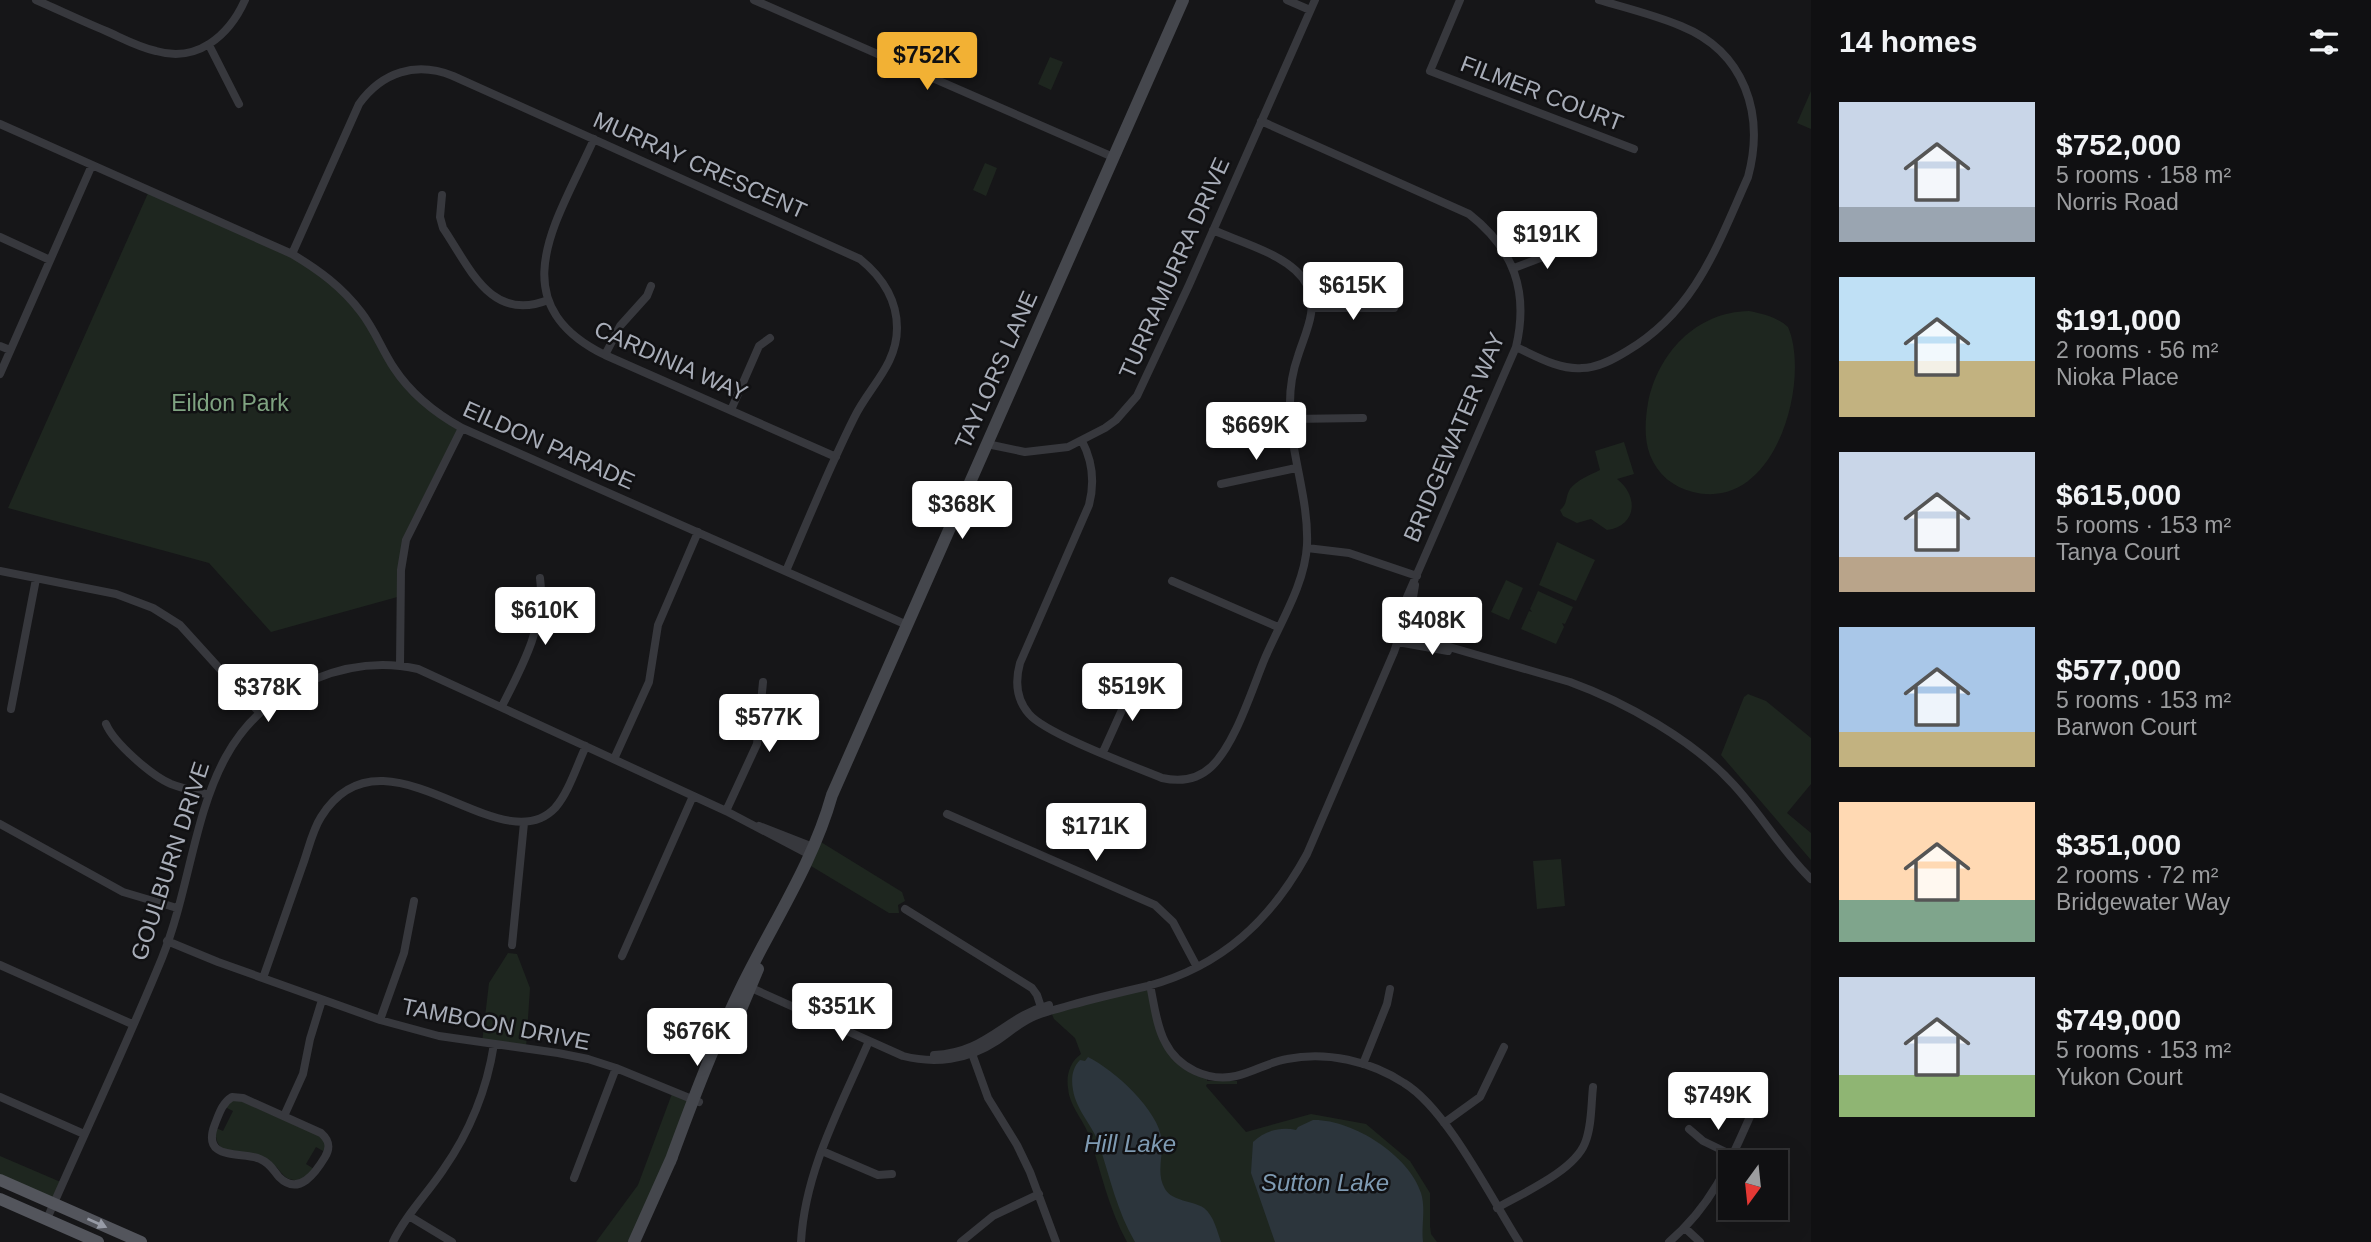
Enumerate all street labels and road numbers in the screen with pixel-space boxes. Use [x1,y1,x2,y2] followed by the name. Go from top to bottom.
[1457,50,1627,136] street label: FILMER COURT
[589,106,811,224] street label: MURRAY CRESCENT
[1114,154,1234,382] street label: TURRAMURRA DRIVE
[949,287,1043,453] street label: TAYLORS LANE
[590,316,752,406] street label: CARDINIA WAY
[1398,328,1510,546] street label: BRIDGEWATER WAY
[459,396,639,494] street label: EILDON PARADE
[126,759,214,963] street label: GOULBURN DRIVE
[400,993,592,1055] street label: TAMBOON DRIVE

